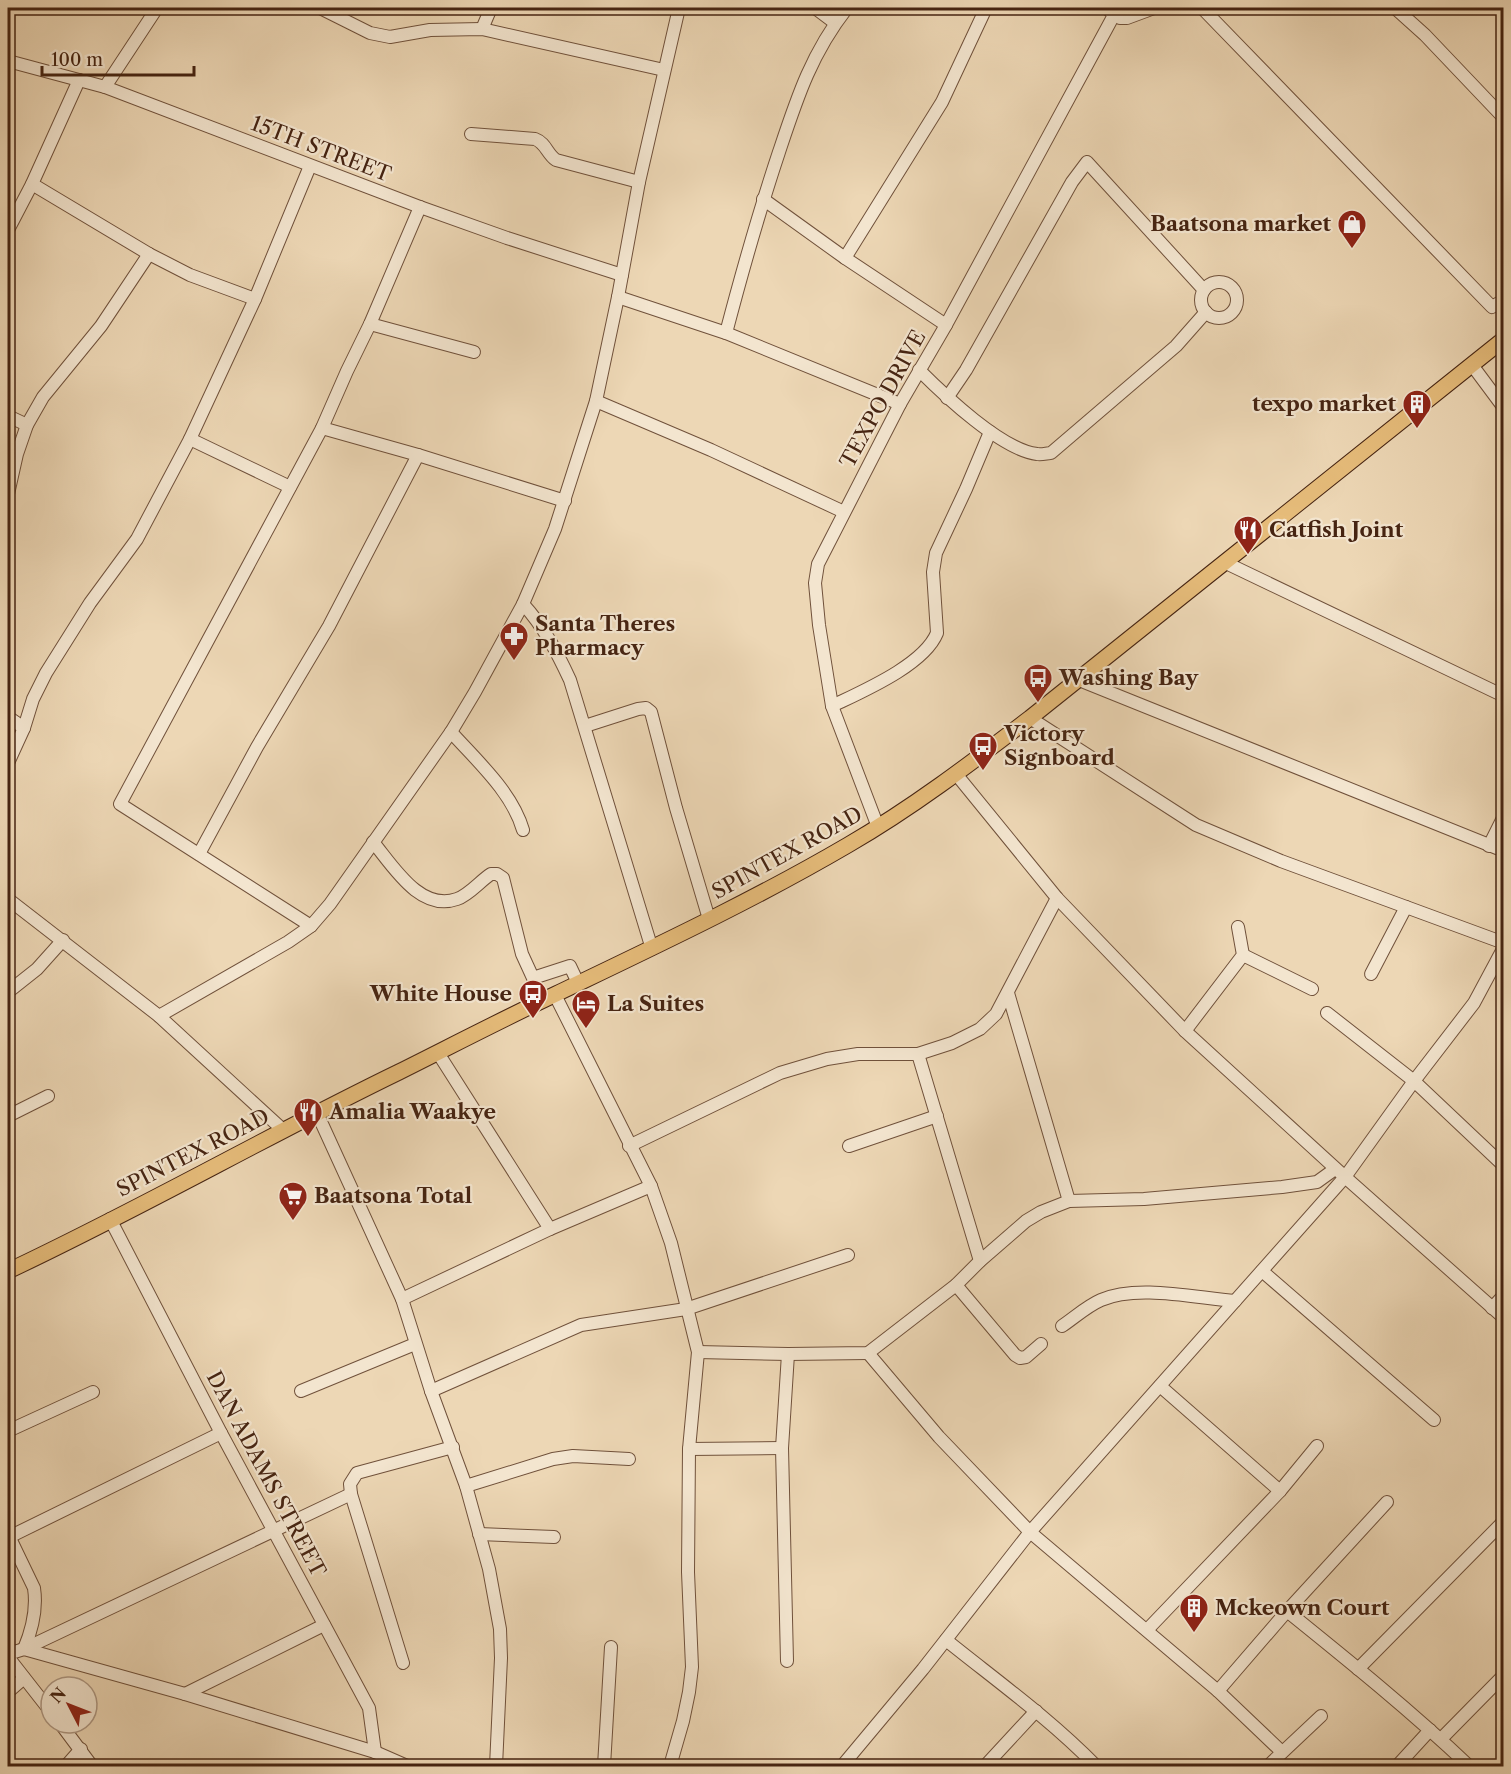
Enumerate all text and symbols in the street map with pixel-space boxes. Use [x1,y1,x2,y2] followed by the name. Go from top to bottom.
[42,39,194,77] scale bar
[51,49,103,71] text: 100 m
[248,110,395,187] street label: 15TH STREET
[1336,208,1368,250] shop icon: Baatsona market
[1150,211,1332,236] place label: Baatsona market
[834,326,931,472] street label: TEXPO DRIVE
[1401,388,1433,430] building icon: texpo market
[1252,391,1397,416] place label: texpo market
[1232,514,1264,556] restaurant icon: Catfish Joint
[1269,517,1404,542] place label: Catfish Joint
[535,611,675,660] place label: Santa Theres Pharmacy
[498,620,530,662] pharmacy icon: Santa Theres Pharmacy
[1022,662,1054,704] bus stop icon: Washing Bay
[1058,665,1199,690] place label: Washing Bay
[1003,721,1115,770] place label: Victory Signboard
[967,730,999,772] bus stop icon: Victory Signboard
[707,801,866,904] street label: SPINTEX ROAD
[517,978,549,1020] bus stop icon: White House
[369,981,512,1006] place label: White House
[570,988,602,1030] hotel icon: La Suites
[607,991,704,1016] place label: La Suites
[292,1096,324,1138] restaurant icon: Amalia Waakye
[328,1099,496,1124] place label: Amalia Waakye
[112,1103,273,1202] street label: SPINTEX ROAD
[277,1180,309,1222] supermarket icon: Baatsona Total
[314,1183,472,1208] place label: Baatsona Total
[202,1367,331,1581] street label: DAN ADAMS STREET
[1178,1592,1210,1634] building icon: Mckeown Court
[1215,1595,1390,1620] place label: Mckeown Court
[39,1675,99,1735] north arrow
[46,1683,70,1707] text: N

